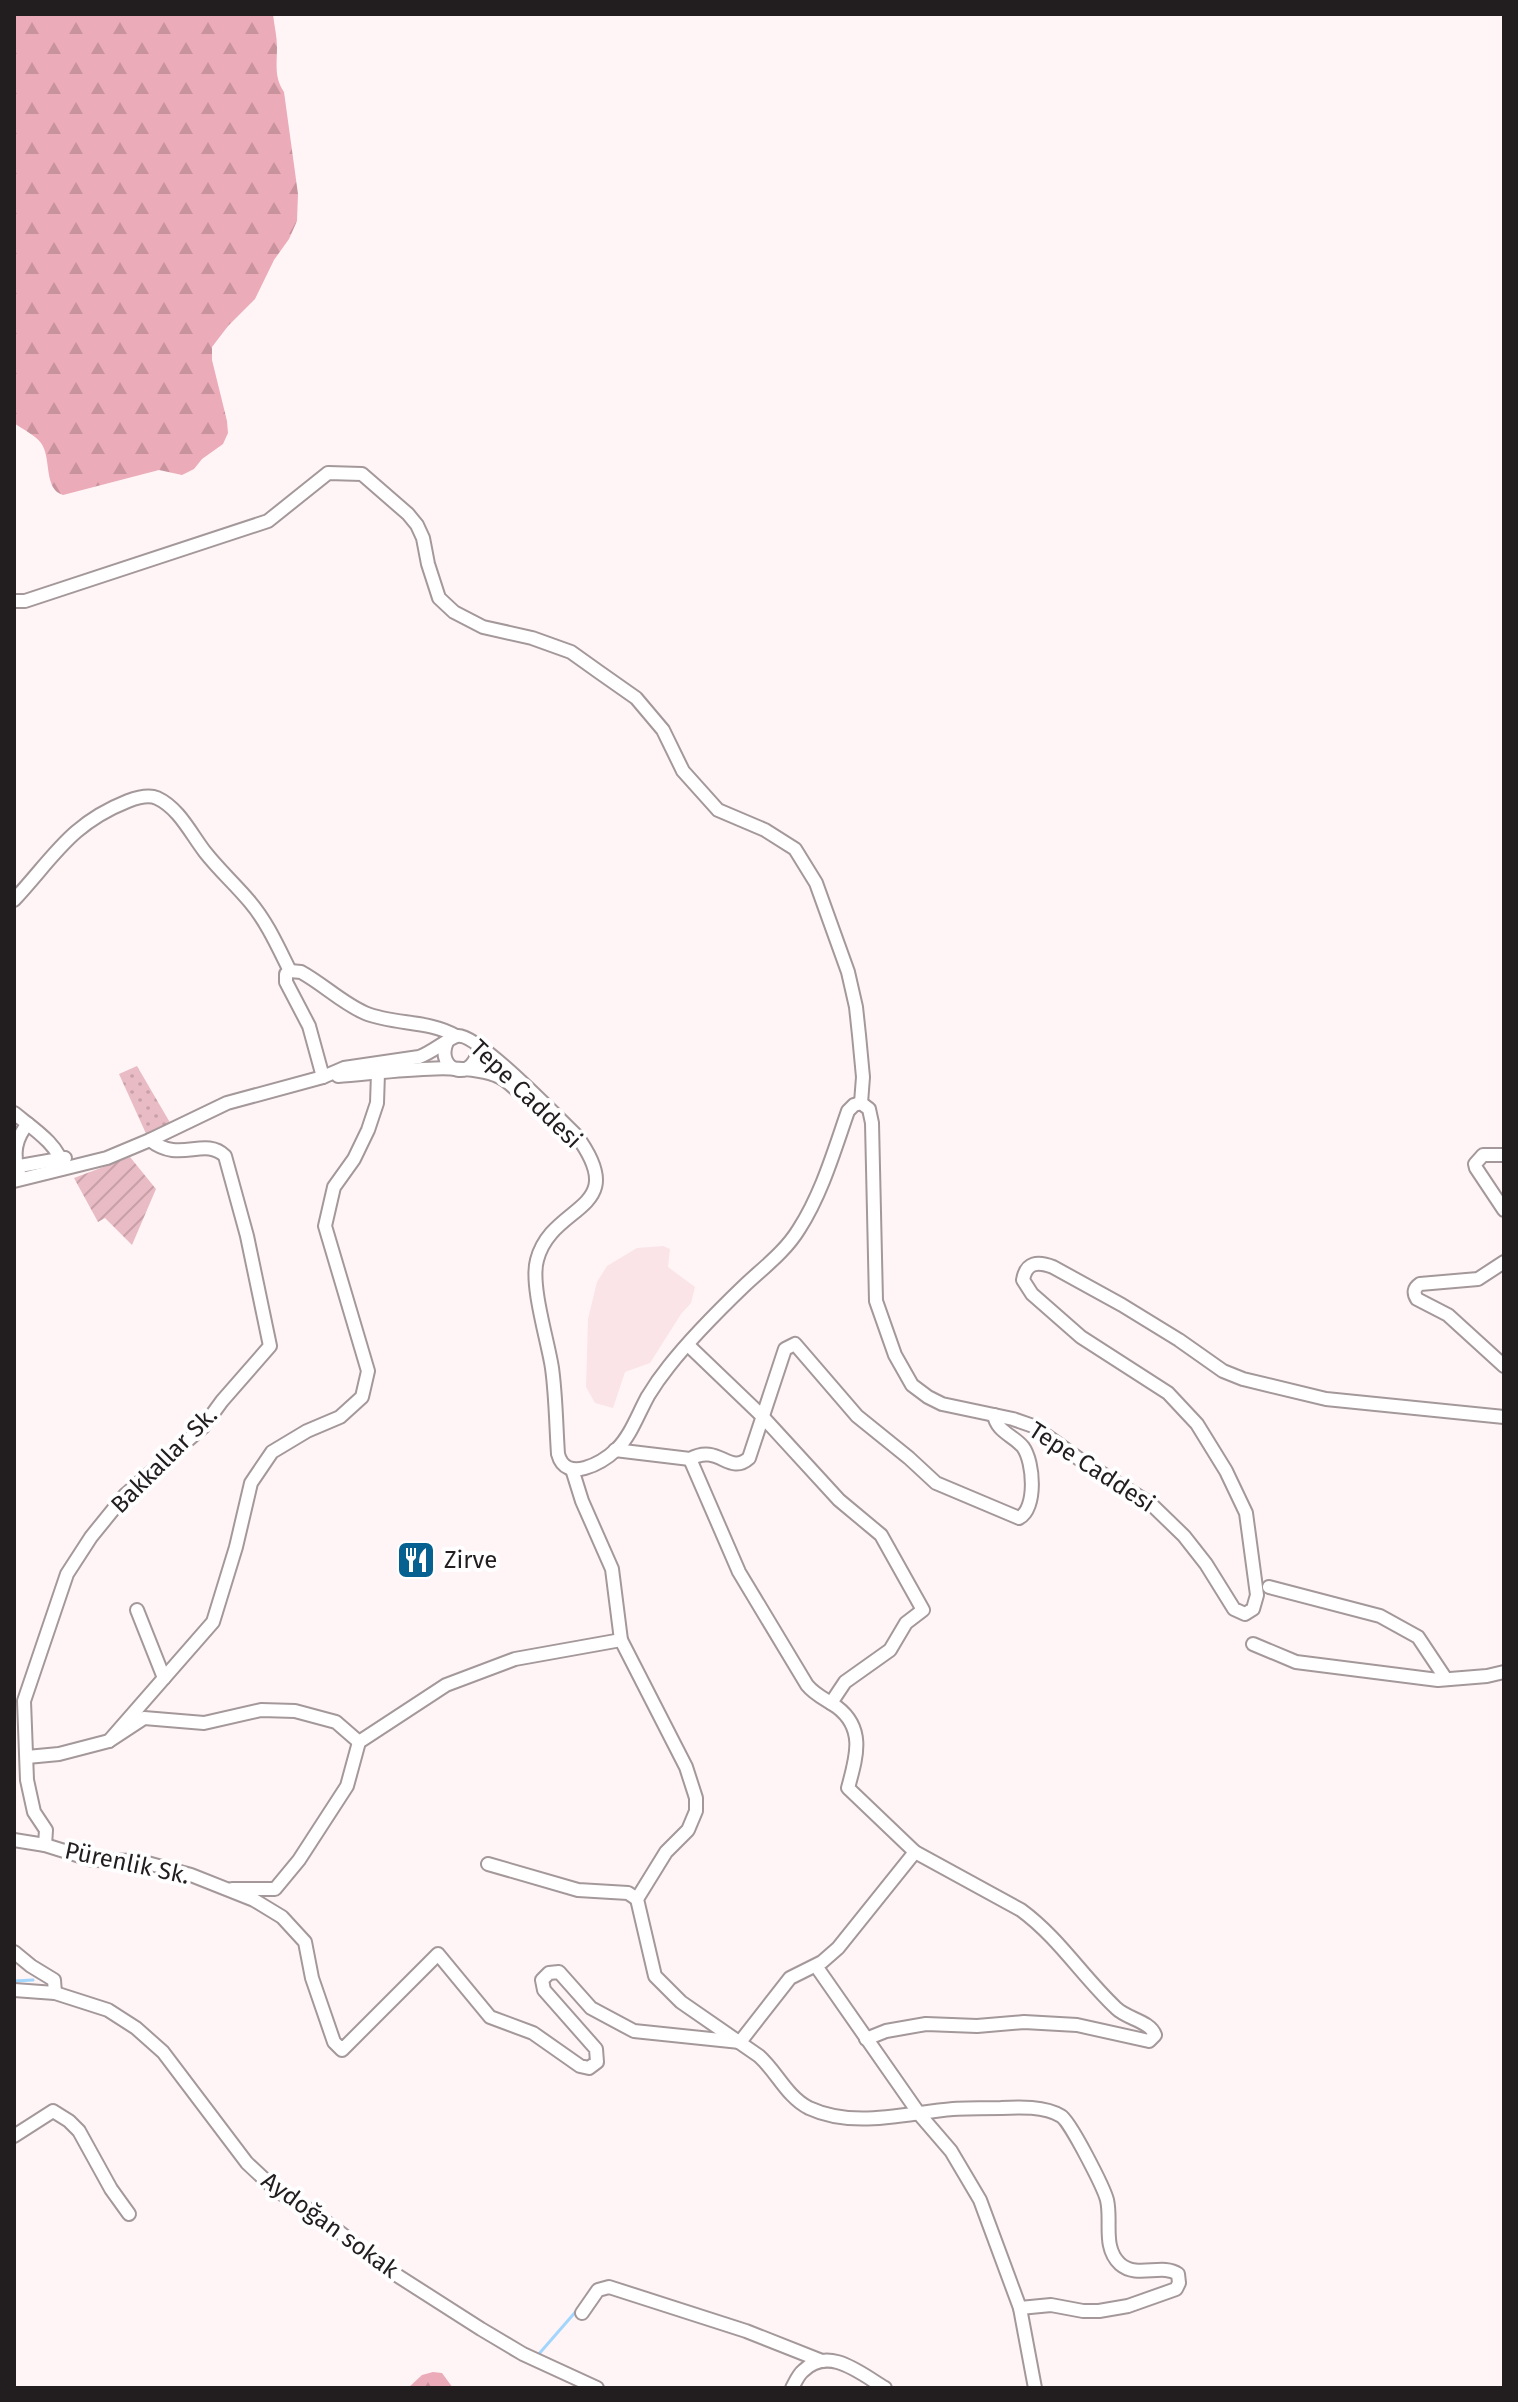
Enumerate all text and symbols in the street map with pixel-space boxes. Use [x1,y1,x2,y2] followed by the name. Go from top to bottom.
[465,1034,587,1154] street label: Tepe Caddesi
[105,1401,223,1519] street label: Bakkallar Sk.
[1024,1416,1160,1518] street label: Tepe Caddesi
[395,1539,437,1581] restaurant icon: Zirve
[444,1546,497,1574] place label: Zirve
[62,1836,192,1890] street label: Pürenlik Sk.
[256,2166,404,2284] street label: Aydoğan sokak

